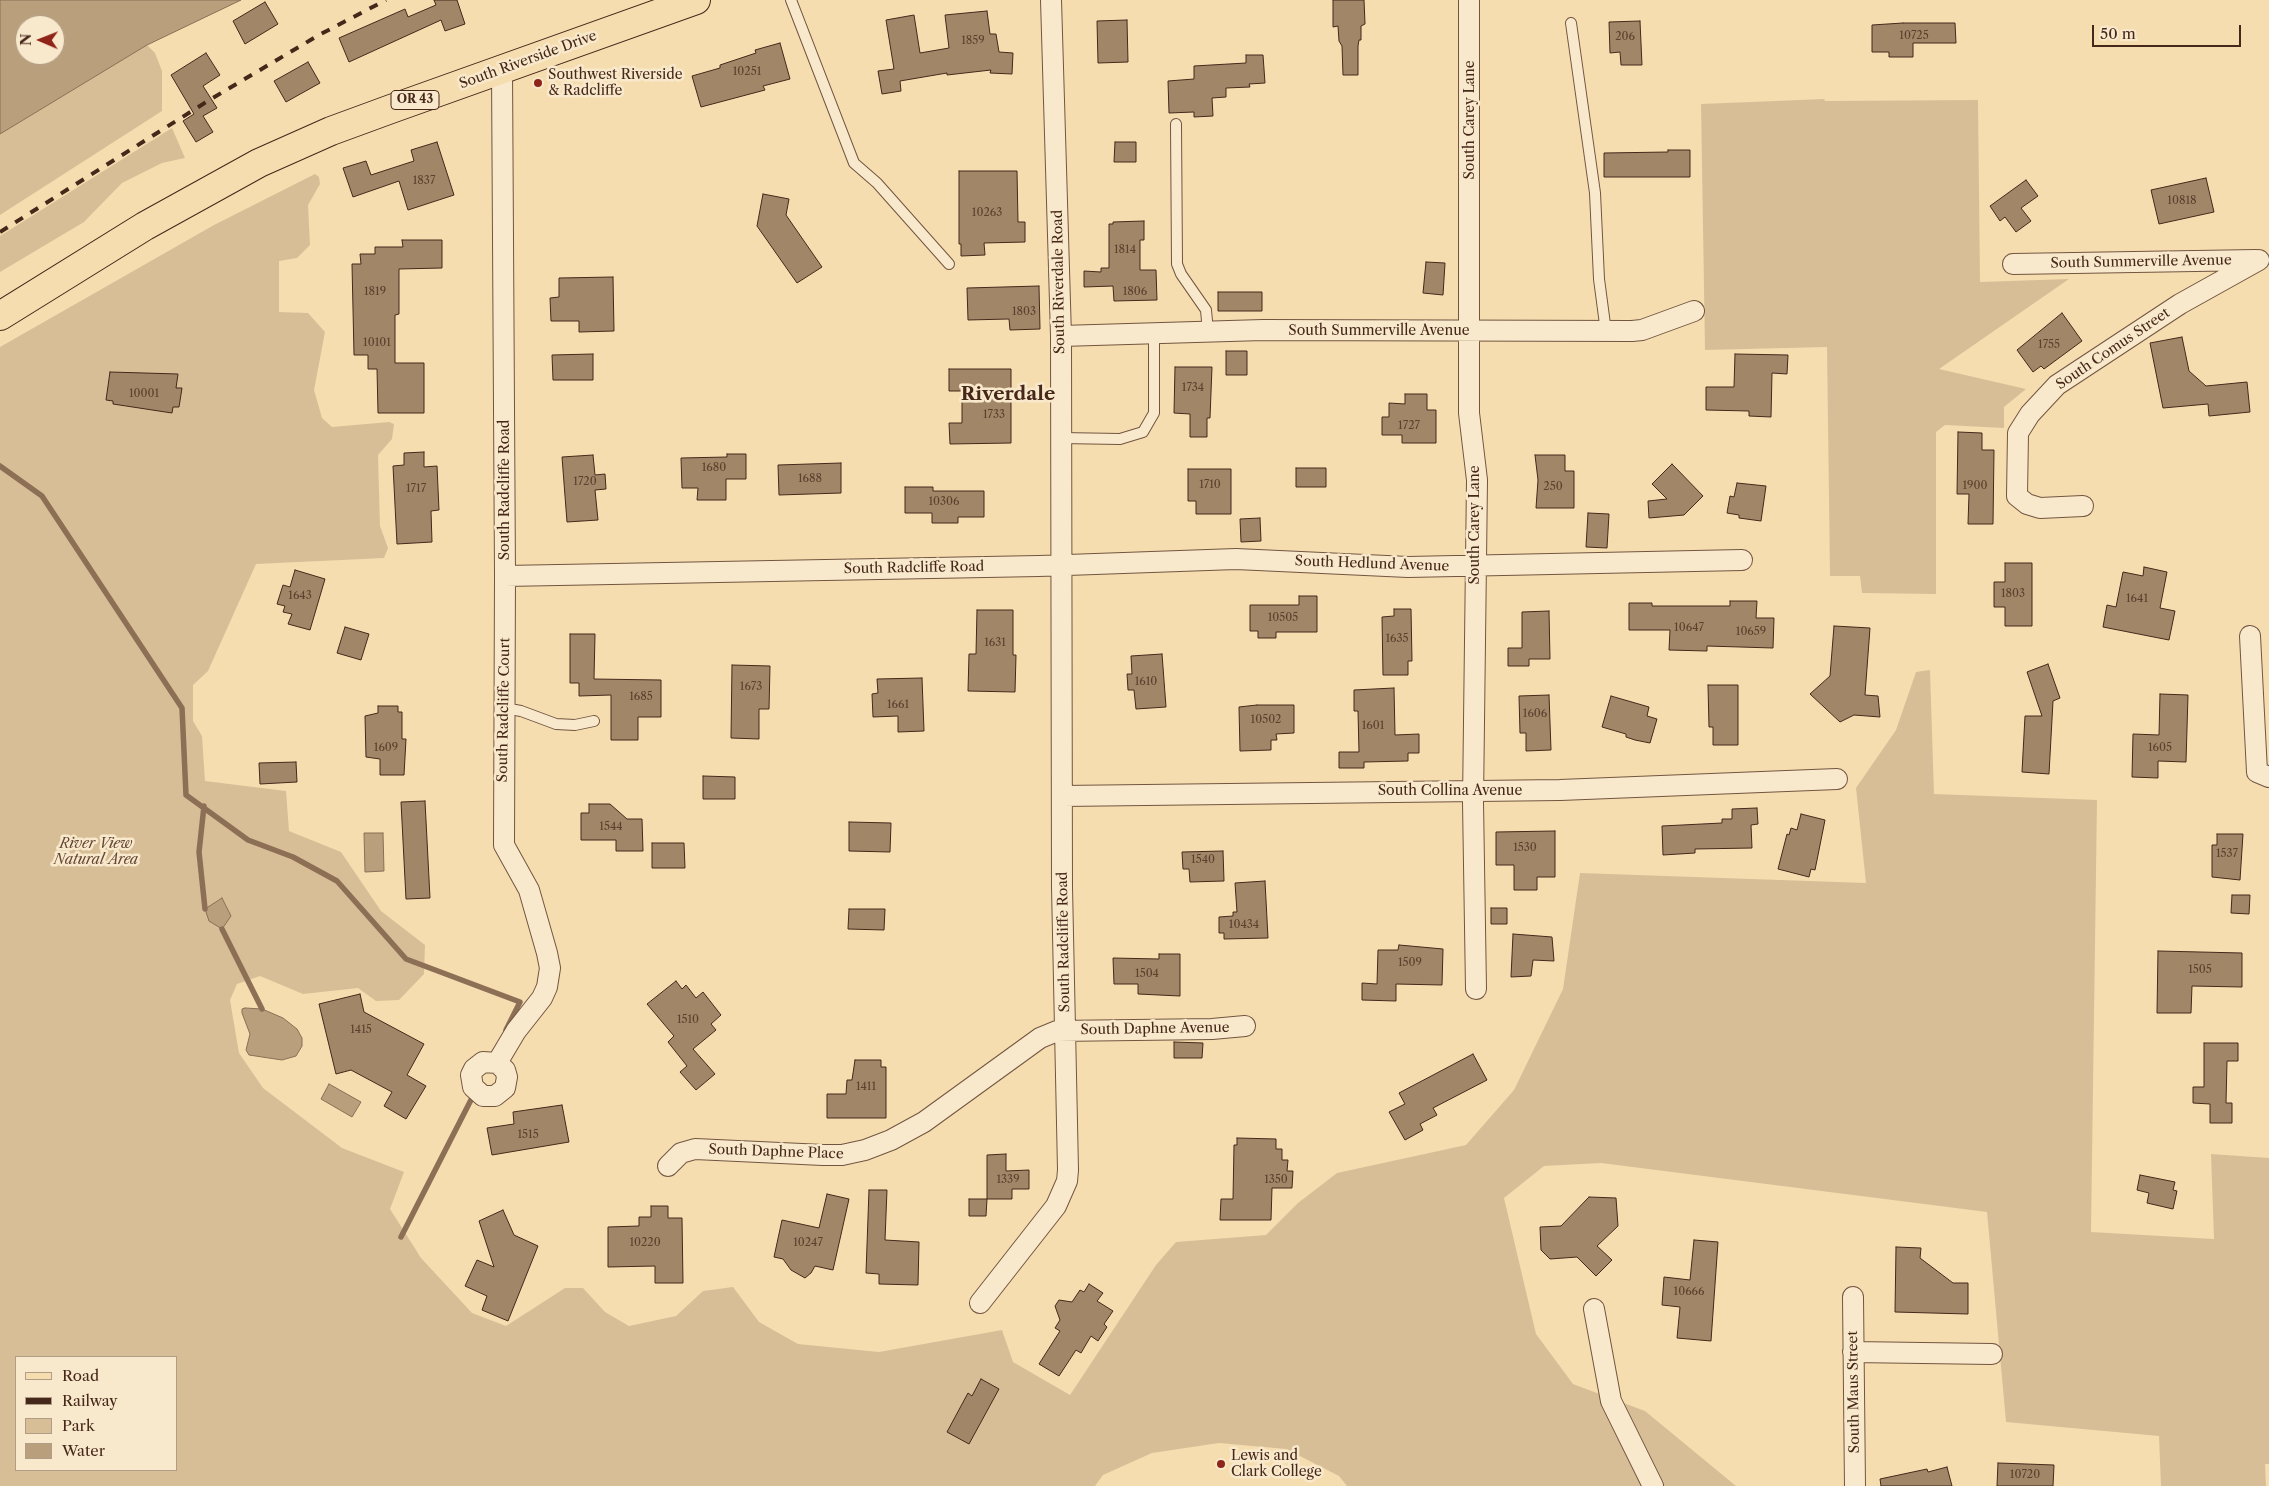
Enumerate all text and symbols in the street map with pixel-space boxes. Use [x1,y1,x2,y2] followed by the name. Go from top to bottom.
[15,15,65,65] north arrow
[2094,15,2243,47] scale bar
[2100,24,2136,43] text: 50 m
[457,27,599,93] street label: South Riverside Drive
[1899,29,1929,43] house number: 10725
[1615,30,1635,44] house number: 206
[17,34,35,46] text: N
[961,34,985,48] house number: 1859
[1462,60,1478,180] street label: South Carey Lane
[733,65,761,79] house number: 10251
[548,67,683,100] place label: Southwest Riverside & Radcliffe
[532,77,544,89] marker: Southwest Riverside & Radcliffe
[391,90,439,110] road number: OR 43
[413,174,435,188] house number: 1837
[2167,194,2197,208] house number: 10818
[972,206,1002,220] house number: 10263
[1049,210,1069,354] street label: South Riverdale Road
[1114,243,1136,257] house number: 1814
[2050,252,2232,272] street label: South Summerville Avenue
[364,285,386,299] house number: 1819
[1123,285,1147,299] house number: 1806
[1012,305,1036,319] house number: 1803
[2053,305,2173,393] street label: South Comus Street
[1288,323,1470,339] street label: South Summerville Avenue
[363,336,391,350] house number: 10101
[2038,338,2060,352] house number: 1755
[1182,381,1204,395] house number: 1734
[961,384,1055,406] district label: Riverdale
[129,387,159,401] house number: 10001
[983,408,1005,422] house number: 1733
[1398,419,1420,433] house number: 1727
[497,420,513,560] street label: South Radcliffe Road
[702,461,726,475] house number: 1680
[1467,465,1483,585] street label: South Carey Lane
[798,472,822,486] house number: 1688
[573,475,597,489] house number: 1720
[1199,478,1221,492] house number: 1710
[1962,479,1988,493] house number: 1900
[1543,480,1563,494] house number: 250
[406,482,426,496] house number: 1717
[928,495,960,509] house number: 10306
[1294,553,1450,575] street label: South Hedlund Avenue
[844,558,984,578] street label: South Radcliffe Road
[2001,587,2025,601] house number: 1803
[288,589,312,603] house number: 1643
[2126,592,2148,606] house number: 1641
[1268,611,1298,625] house number: 10505
[1674,621,1704,635] house number: 10647
[1736,625,1766,639] house number: 10659
[1385,632,1409,646] house number: 1635
[984,636,1006,650] house number: 1631
[494,637,514,783] street label: South Radcliffe Court
[1135,675,1157,689] house number: 1610
[740,680,762,694] house number: 1673
[629,690,653,704] house number: 1685
[887,698,909,712] house number: 1661
[1523,707,1547,721] house number: 1606
[1251,713,1281,727] house number: 10502
[1362,719,1384,733] house number: 1601
[374,741,398,755] house number: 1609
[2148,741,2172,755] house number: 1605
[1378,783,1522,799] street label: South Collina Avenue
[599,820,623,834] house number: 1544
[54,836,138,869] park label: River View Natural Area
[1513,841,1537,855] house number: 1530
[2216,847,2238,861] house number: 1537
[1191,853,1215,867] house number: 1540
[1054,872,1074,1012] street label: South Radcliffe Road
[1229,918,1259,932] house number: 10434
[1398,956,1422,970] house number: 1509
[2188,963,2212,977] house number: 1505
[1135,967,1159,981] house number: 1504
[677,1013,699,1027] house number: 1510
[1080,1019,1230,1039] street label: South Daphne Avenue
[350,1023,372,1037] house number: 1415
[856,1080,876,1094] house number: 1411
[517,1128,539,1142] house number: 1515
[708,1141,844,1163] street label: South Daphne Place
[996,1173,1020,1187] house number: 1339
[1264,1173,1288,1187] house number: 1350
[629,1236,661,1250] house number: 10220
[793,1236,823,1250] house number: 10247
[1674,1285,1704,1299] house number: 10666
[1845,1331,1863,1453] street label: South Maus Street
[15,1356,178,1471] legend
[62,1366,99,1385] text: Road
[62,1391,118,1410] text: Railway
[62,1416,95,1435] text: Park
[62,1441,105,1460] text: Water
[1231,1448,1322,1480] place label: Lewis and Clark College
[1215,1458,1227,1470] marker: Lewis and Clark College
[2010,1468,2040,1482] house number: 10720

